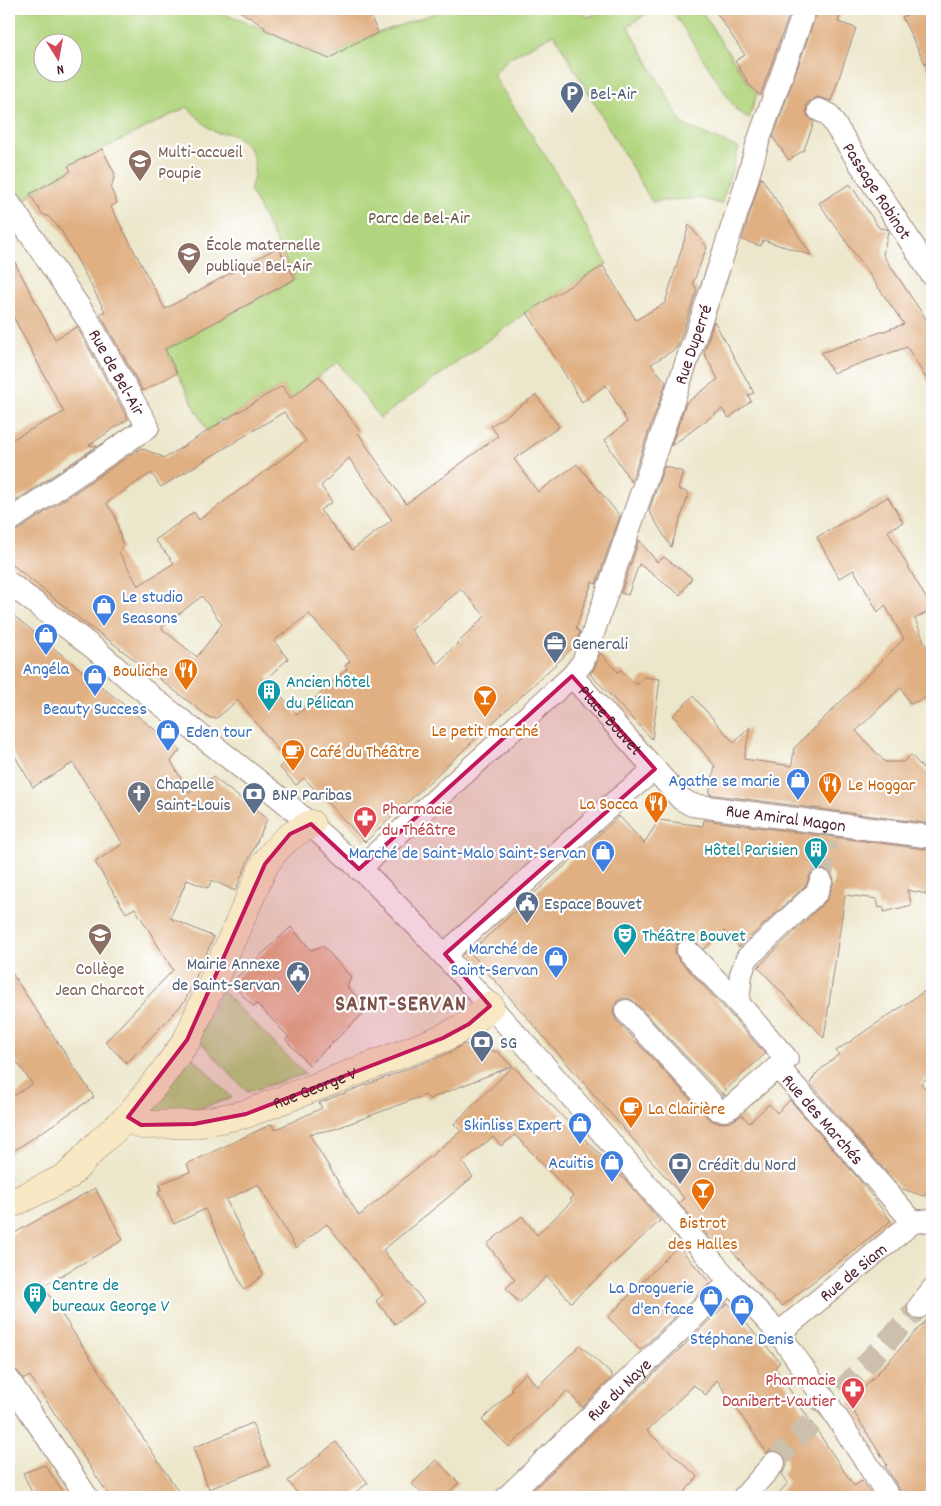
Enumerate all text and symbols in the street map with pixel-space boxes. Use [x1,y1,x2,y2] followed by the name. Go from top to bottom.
[32,32,82,82] north arrow
[55,58,65,79] text: N
[559,80,585,114] parking icon: Bel-Air
[590,83,637,108] place label: Bel-Air
[835,138,916,246] street label: Passage Robinot
[158,141,244,187] place label: Multi-accueil Poupie
[127,148,153,182] school or university icon: Multi-accueil Poupie
[368,207,470,232] park label: Parc de Bel-Air
[206,234,321,280] place label: École maternelle publique Bel-Air
[176,241,202,275] school or university icon: École maternelle publique Bel-Air
[670,301,720,388] street label: Rue Duperré
[81,325,150,422] street label: Rue de Bel-Air
[122,586,183,632] place label: Le studio Seasons
[91,593,117,627] shop icon: Le studio Seasons
[33,622,59,656] shop icon: Angéla
[542,630,568,664] office icon: Generali
[572,633,628,658] place label: Generali
[173,657,199,691] restaurant icon: Bouliche
[23,658,70,683] place label: Angéla
[113,660,168,685] place label: Bouliche
[82,663,108,697] shop icon: Beauty Success
[286,671,371,717] place label: Ancien hôtel du Pélican
[256,678,282,712] building icon: Ancien hôtel du Pélican
[571,681,647,762] street label: Place Bouvet
[472,684,498,718] bar icon: Le petit marché
[43,698,147,723] place label: Beauty Success
[155,718,181,752] shop icon: Eden tour
[431,720,539,745] place label: Le petit marché
[186,721,252,746] place label: Eden tour
[280,738,306,772] cafe icon: Café du Théâtre
[310,741,419,766] place label: Café du Théâtre
[785,767,811,801] shop icon: Agathe se marie
[669,770,780,795] place label: Agathe se marie
[817,771,843,805] restaurant icon: Le Hoggar
[156,773,231,819] place label: Chapelle Saint-Louis
[848,774,916,799] place label: Le Hoggar
[126,780,152,814] church icon: Chapelle Saint-Louis
[241,781,267,815] bank icon: BNP Paribas
[272,784,352,809] place label: BNP Paribas
[643,790,669,824] restaurant icon: La Socca
[579,793,639,818] place label: La Socca
[382,798,456,844] place label: Pharmacie du Théâtre
[724,800,847,840] street label: Rue Amiral Magon
[352,805,378,839] pharmacy icon: Pharmacie du Théâtre
[803,836,829,870] building icon: Hôtel Parisien
[590,839,616,873] shop icon: Marché de Saint-Malo Saint-Servan
[704,839,798,864] place label: Hôtel Parisien
[349,842,586,867] place label: Marché de Saint-Malo Saint-Servan
[514,890,540,924] public building icon: Espace Bouvet
[544,893,642,918] place label: Espace Bouvet
[87,922,113,956] school or university icon: Collège Jean Charcot
[612,922,638,956] theatre icon: Théâtre Bouvet
[642,925,746,950] place label: Théâtre Bouvet
[450,938,538,984] place label: Marché de Saint-Servan
[543,945,569,979] shop icon: Marché de Saint-Servan
[172,953,280,999] place label: Mairie Annexe de Saint-Servan
[55,958,145,1004] place label: Collège Jean Charcot
[285,960,311,994] public building icon: Mairie Annexe de Saint-Servan
[335,990,467,1021] district label: SAINT-SERVAN
[469,1029,495,1063] bank icon: SG
[500,1032,517,1057] place label: SG
[270,1062,362,1117] street label: Rue George V
[775,1070,868,1172] street label: Rue des Marchés
[618,1095,644,1129] cafe icon: La Clairière
[648,1098,725,1123] place label: La Clairière
[567,1111,593,1145] shop icon: Skinliss Expert
[464,1114,562,1139] place label: Skinliss Expert
[599,1149,625,1183] shop icon: Acuitis
[667,1151,693,1185] bank icon: Crédit du Nord
[548,1152,594,1177] place label: Acuitis
[698,1154,796,1179] place label: Crédit du Nord
[690,1177,716,1211] bar icon: Bistrot des Halles
[668,1212,738,1258] place label: Bistrot des Halles
[815,1238,894,1309] street label: Rue de Siam
[52,1274,170,1320] place label: Centre de bureaux George V
[609,1277,694,1323] place label: La Droguerie d'en face
[22,1281,48,1315] building icon: Centre de bureaux George V
[698,1284,724,1318] shop icon: La Droguerie d'en face
[729,1293,755,1327] shop icon: Stéphane Denis
[690,1328,794,1353] place label: Stéphane Denis
[582,1354,658,1429] street label: Rue du Naye
[722,1369,836,1415] place label: Pharmacie Danibert-Vautier
[840,1376,866,1410] pharmacy icon: Pharmacie Danibert-Vautier

